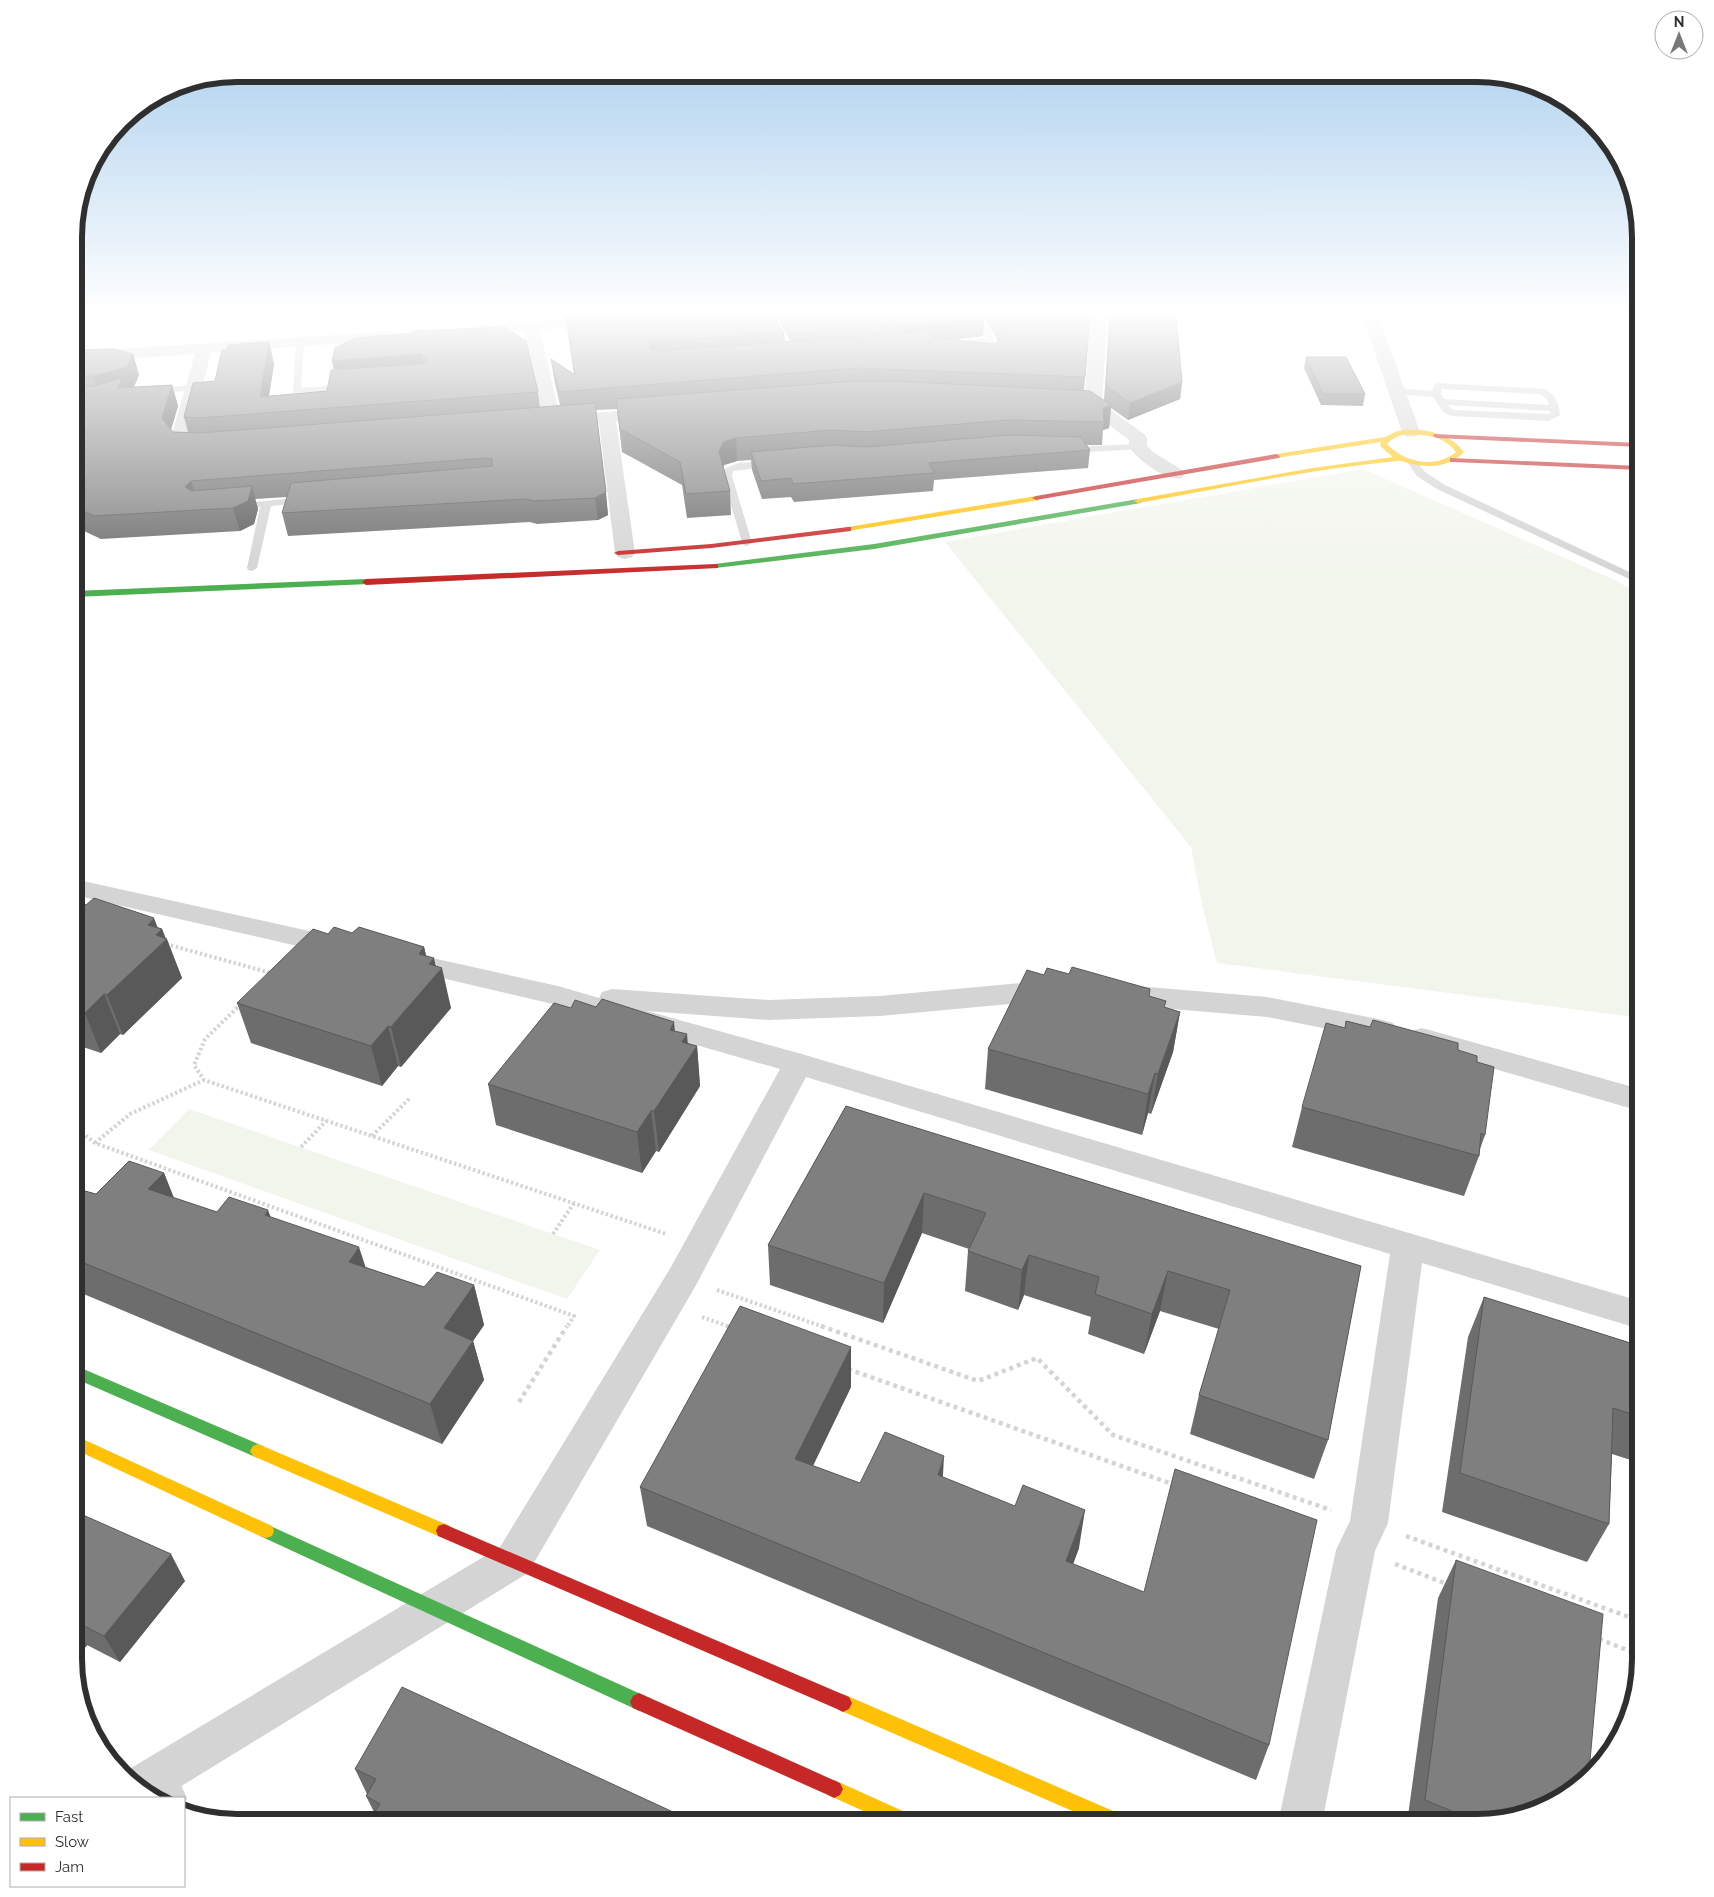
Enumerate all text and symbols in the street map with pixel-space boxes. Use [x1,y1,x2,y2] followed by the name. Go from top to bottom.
[1654,10,1704,60] north arrow
[1674,14,1684,30] text: N
[10,1797,185,1887] legend
[55,1808,83,1826] text: Fast
[55,1833,89,1851] text: Slow
[55,1858,84,1876] text: Jam

